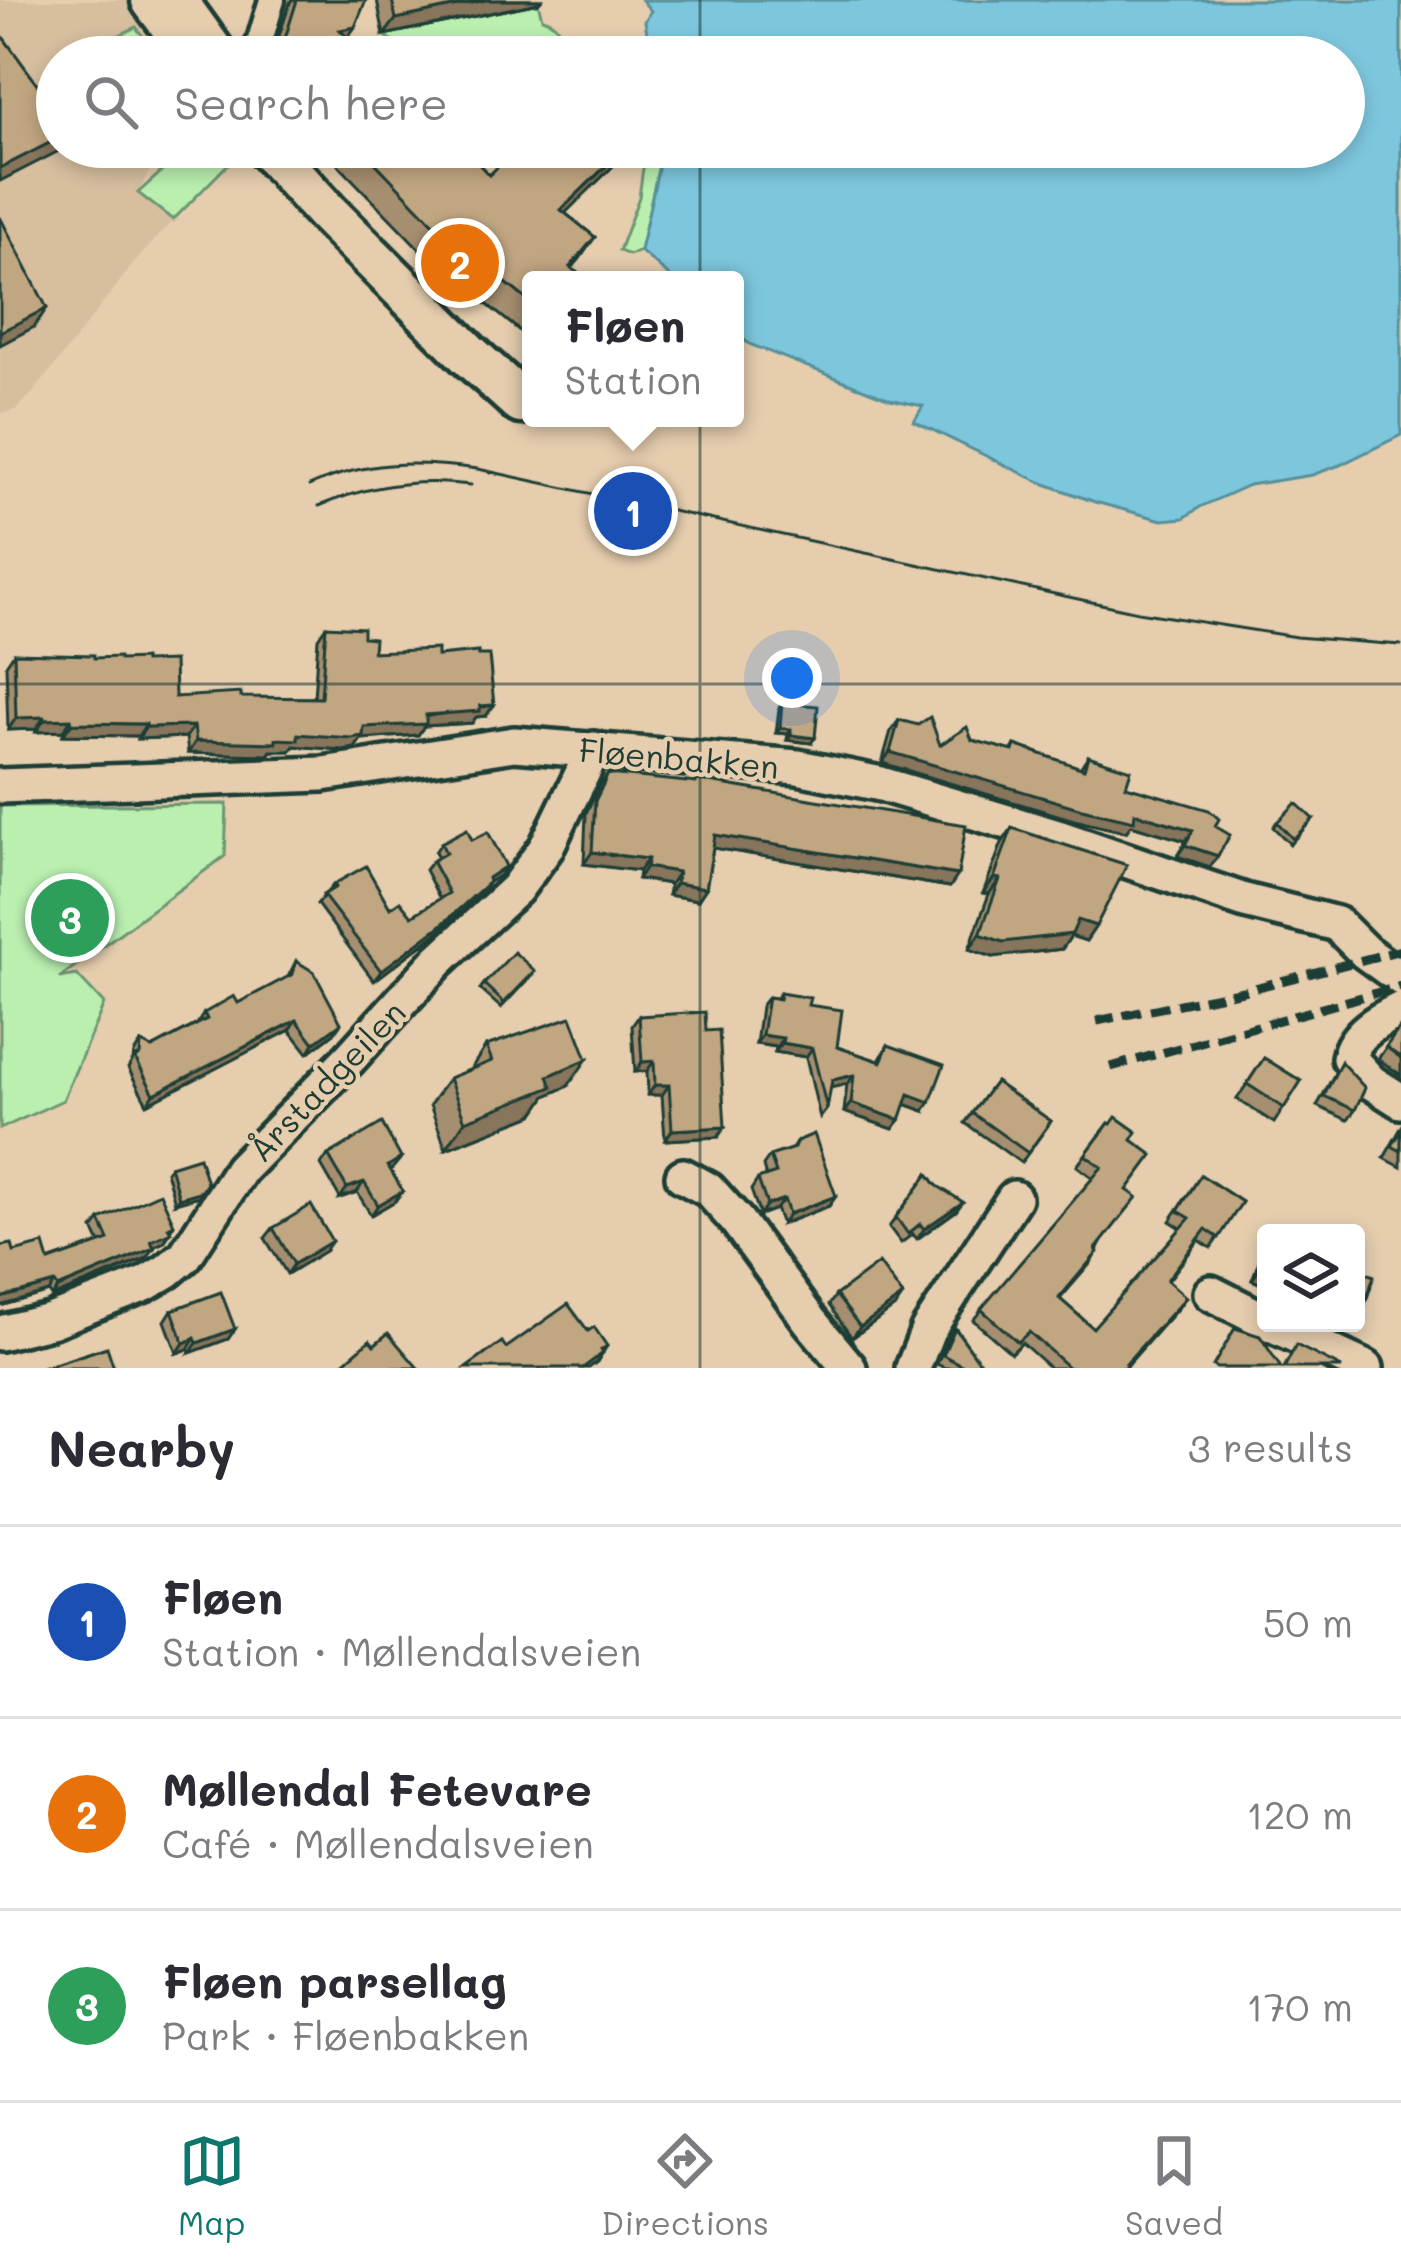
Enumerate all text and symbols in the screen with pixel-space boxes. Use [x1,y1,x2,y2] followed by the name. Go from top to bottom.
[36,36,1365,168] search box
[78,69,144,135] icon: search
[174,73,448,131] text: Search here
[421,218,499,308] pin: 2
[522,271,744,427] popup
[564,295,685,353] text: Fløen
[564,353,702,404] text: Station
[594,466,672,556] pin: 1
[762,648,822,708] your location
[577,727,781,787] street label: Fløenbakken
[31,873,109,963] pin: 3
[238,990,414,1170] street label: Årstadgeilen
[1257,1224,1365,1332] map controls
[1257,1224,1365,1332] button: layers
[48,1413,235,1480] text: Nearby
[1188,1421,1353,1472] text: 3 results
[162,1567,283,1625] text: Fløen
[78,1596,96,1647] text: 1
[1263,1596,1353,1647] text: 50 m
[162,1625,641,1676] text: Station · Møllendalsveien
[162,1759,592,1817] text: Møllendal Fetevare
[76,1788,98,1839] text: 2
[1246,1788,1353,1839] text: 120 m
[162,1817,594,1868] text: Café · Møllendalsveien
[162,1951,507,2009] text: Fløen parsellag
[75,1980,99,2031] text: 3
[1246,1980,1353,2031] text: 170 m
[162,2009,529,2060] text: Park · Fløenbakken
[178,2128,245,2243] tab: Map
[601,2128,769,2243] tab: Directions
[1125,2128,1223,2243] tab: Saved

